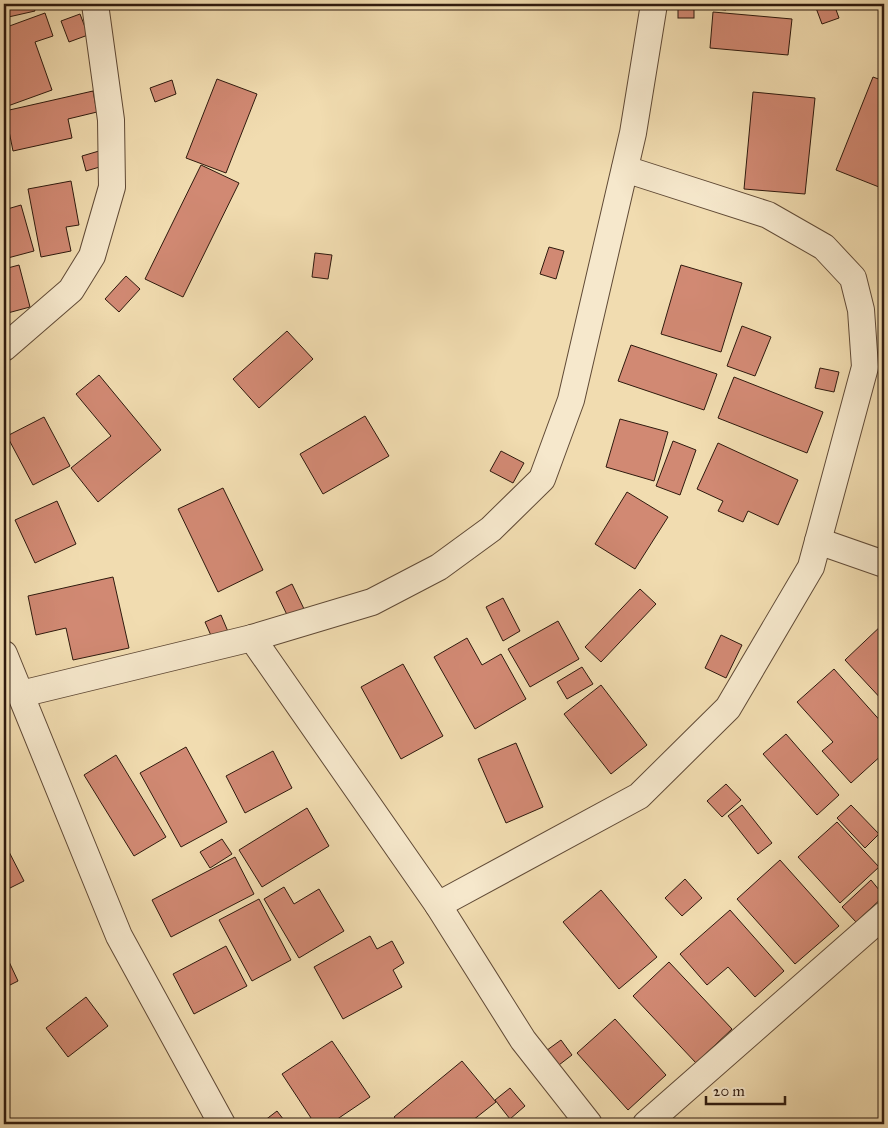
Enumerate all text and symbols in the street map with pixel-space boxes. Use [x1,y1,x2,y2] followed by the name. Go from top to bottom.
[706,1073,784,1105] scale bar
[713,1082,745,1100] text: 20 m

